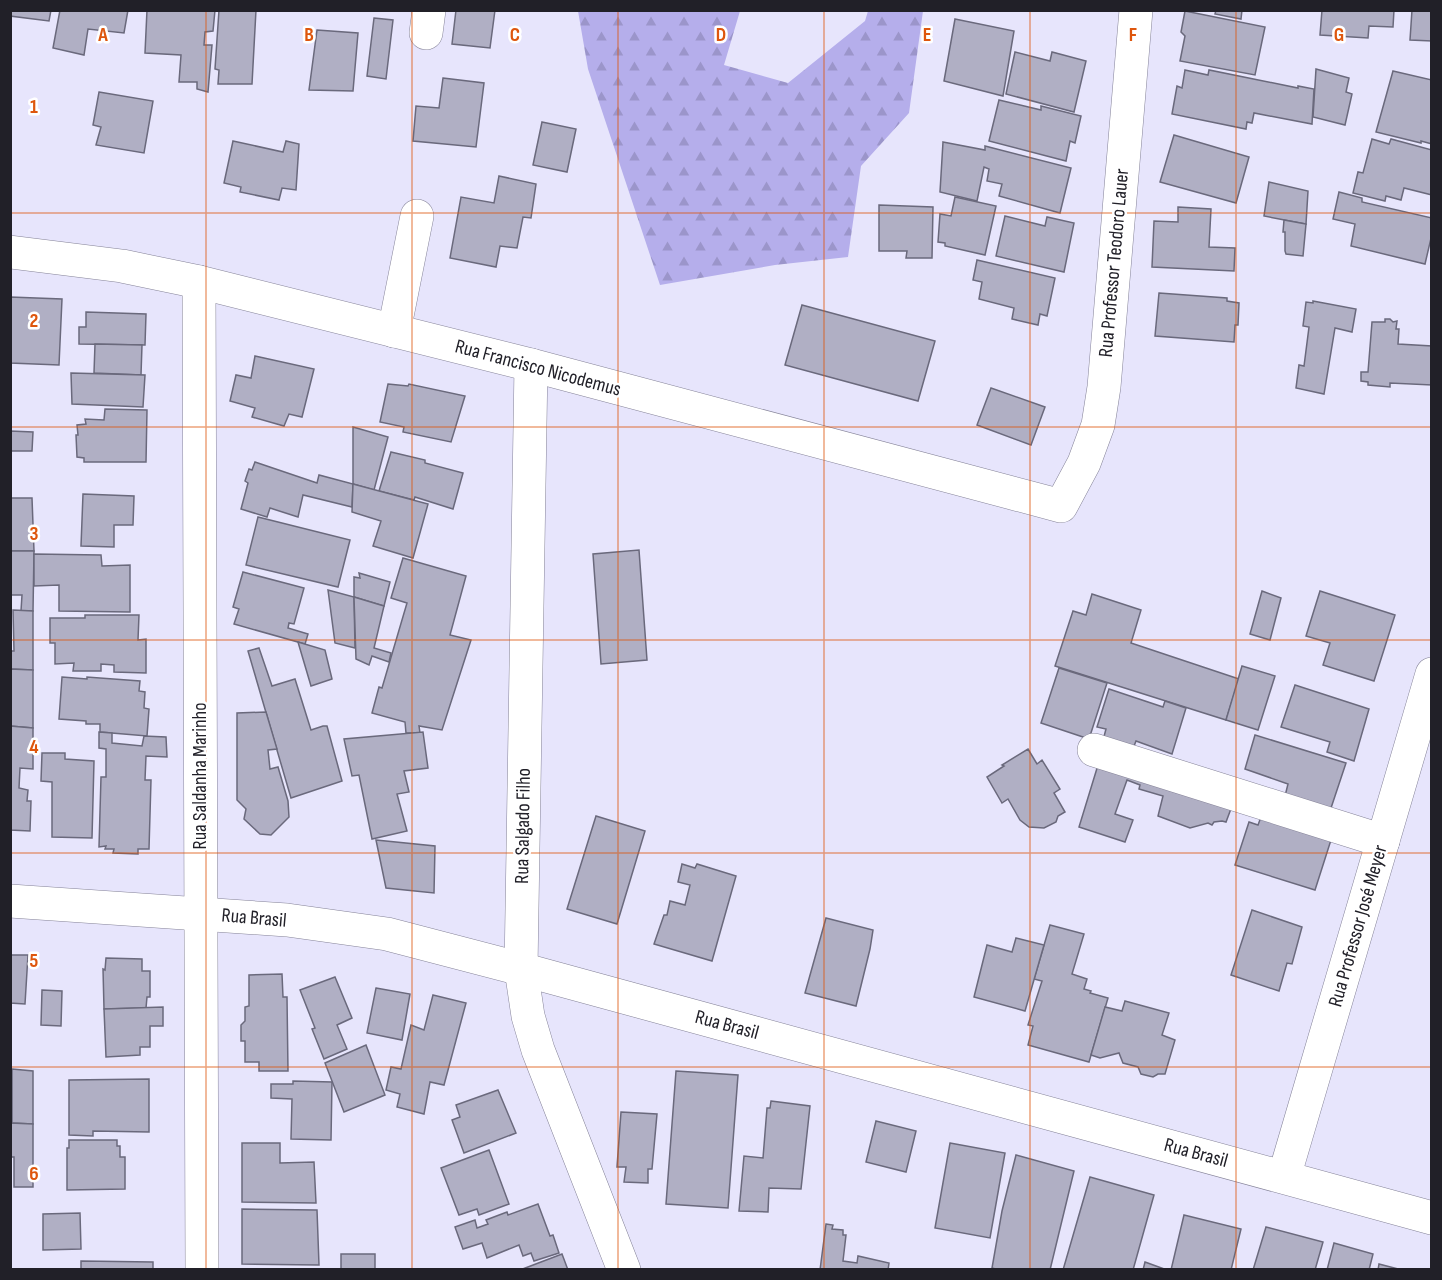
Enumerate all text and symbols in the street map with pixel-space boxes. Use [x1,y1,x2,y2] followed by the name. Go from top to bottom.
[97,23,108,47] text: A
[304,23,314,47] text: B
[510,23,520,47] text: C
[716,23,726,47] text: D
[923,23,931,47] text: E
[1129,23,1137,47] text: F
[1334,23,1344,47] text: G
[30,95,38,119] text: 1
[1094,167,1134,358] street label: Rua Professor Teodoro Lauer
[30,309,38,333] text: 2
[452,334,624,402] street label: Rua Francisco Nicodemus
[30,522,39,546] text: 3
[188,703,212,849] street label: Rua Saldanha Marinho
[29,735,39,759] text: 4
[510,768,536,884] street label: Rua Salgado Filho
[1323,842,1393,1010] street label: Rua Professor José Meyer
[221,903,287,933] street label: Rua Brasil
[30,949,39,973] text: 5
[692,1005,762,1045] street label: Rua Brasil
[1161,1133,1231,1173] street label: Rua Brasil
[29,1162,39,1186] text: 6

